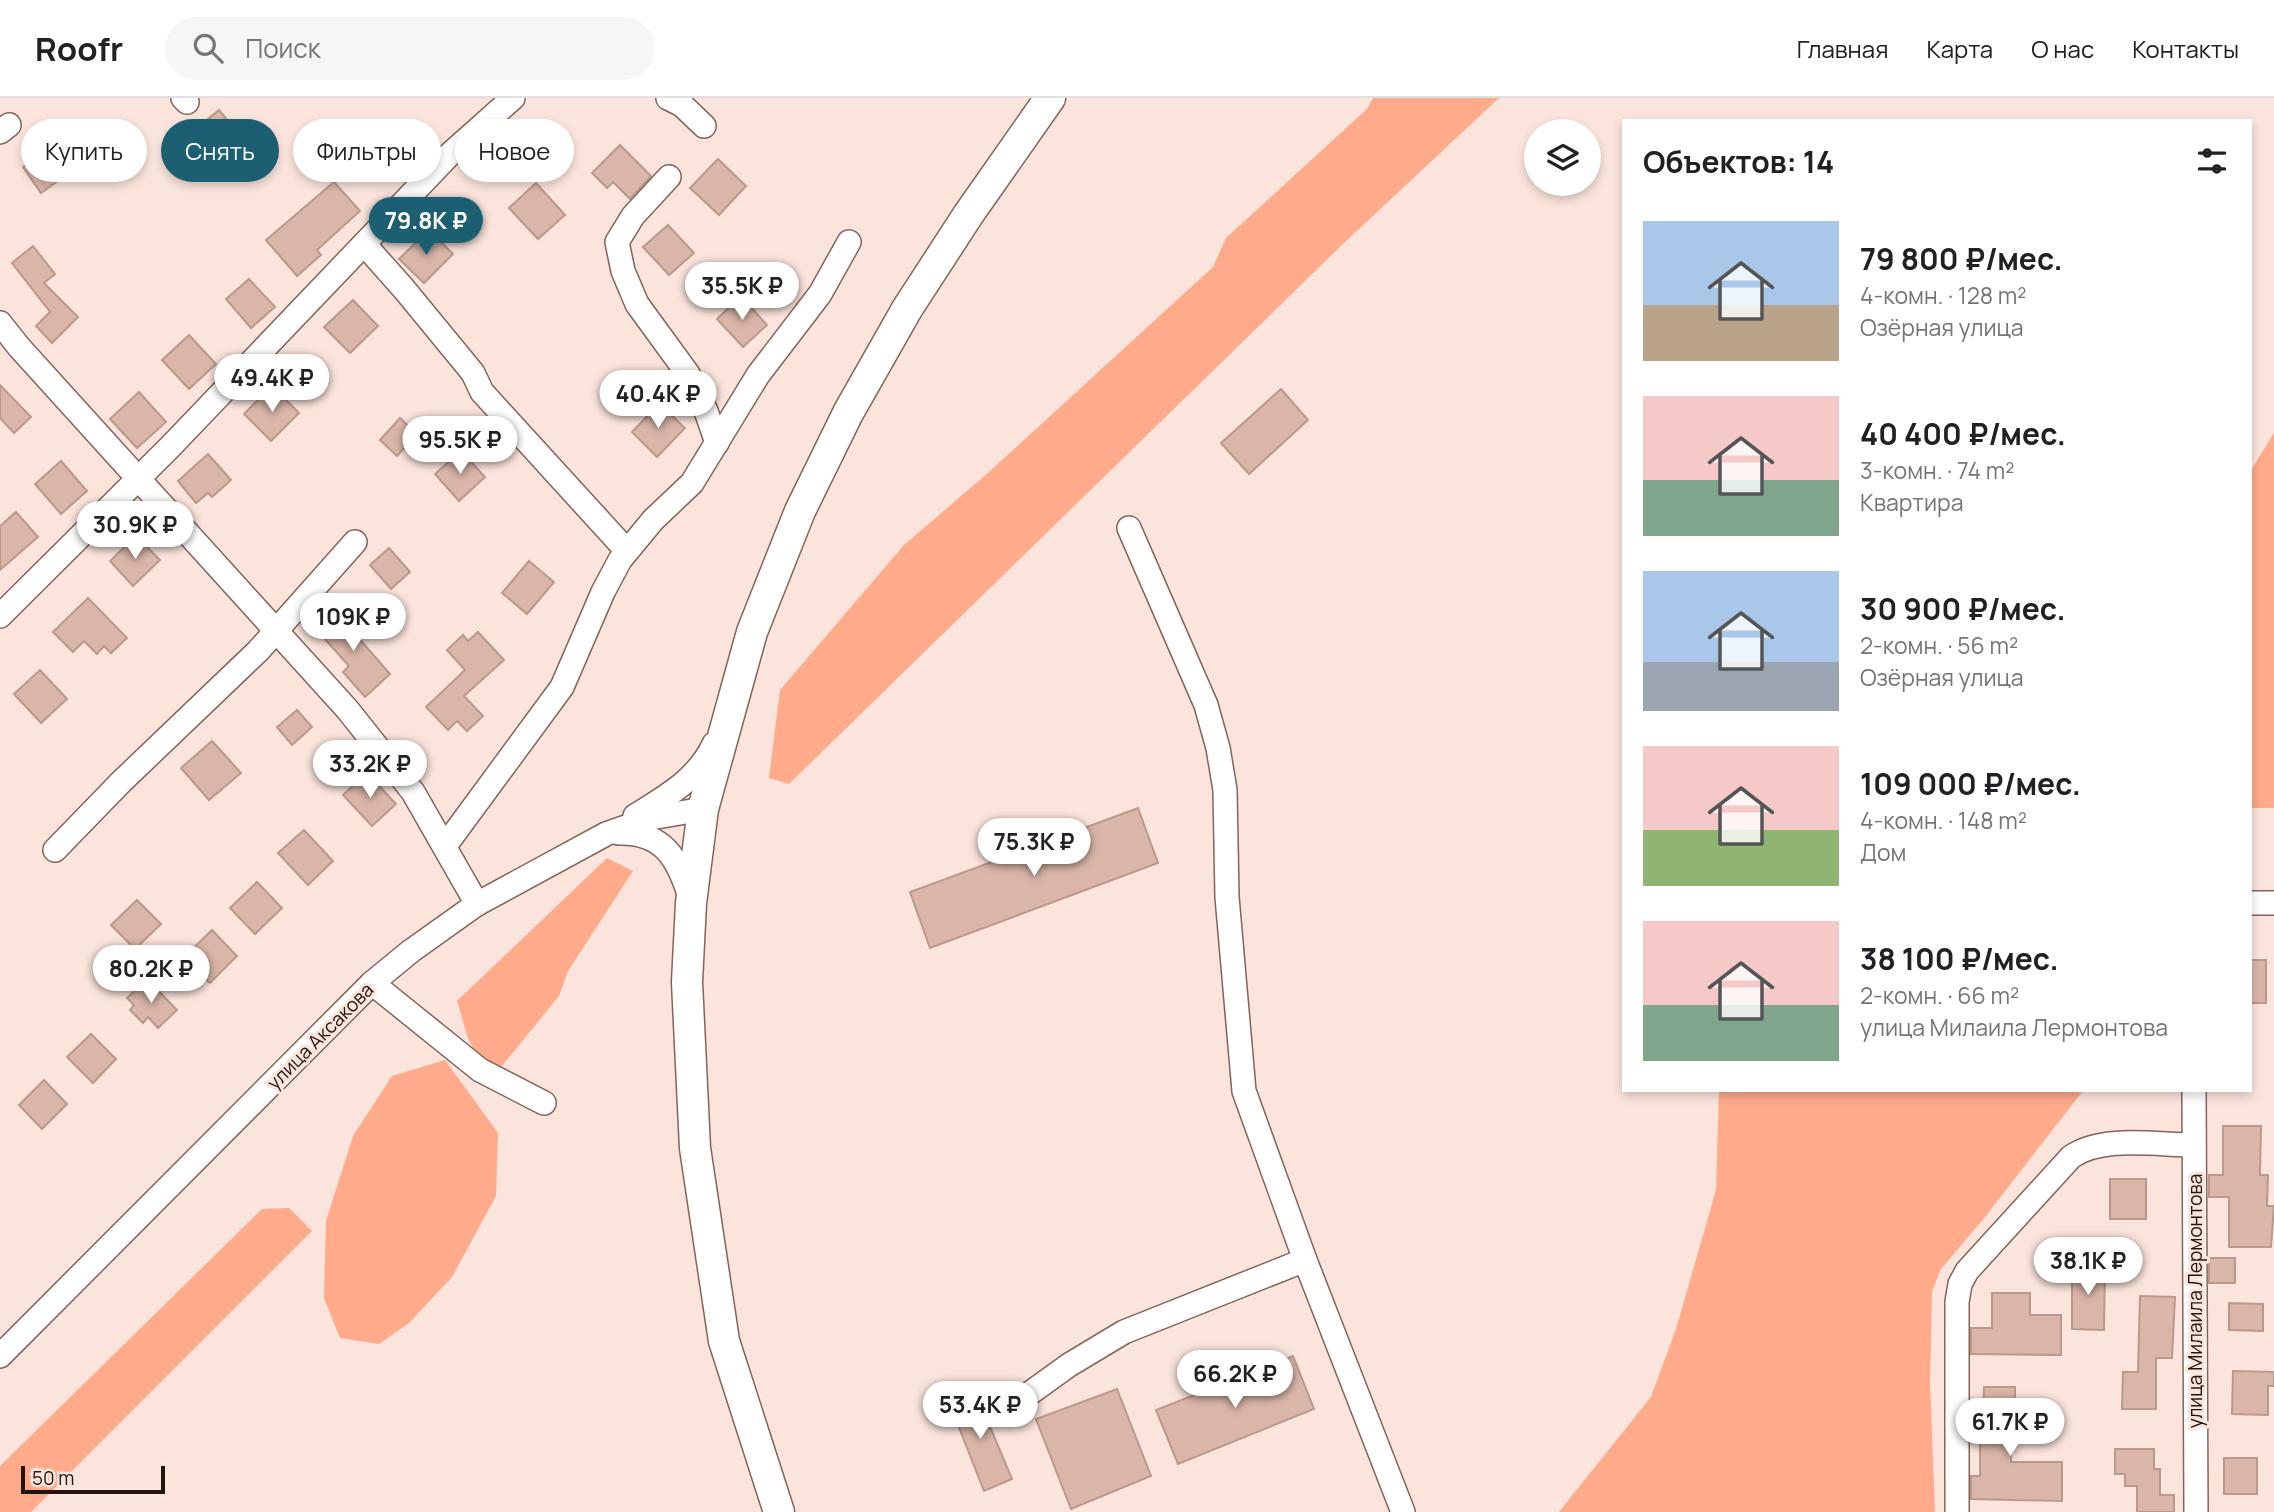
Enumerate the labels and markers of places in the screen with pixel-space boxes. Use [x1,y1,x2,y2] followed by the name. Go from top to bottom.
[361,198,491,257] pin: 79.8K ₽
[677,262,807,322] pin: 35.5K ₽
[207,354,337,414] pin: 49.4K ₽
[593,370,723,430] pin: 40.4K ₽
[395,416,525,476] pin: 95.5K ₽
[70,502,200,561] pin: 30.9K ₽
[296,594,410,653] pin: 109K ₽
[305,740,435,800] pin: 33.2K ₽
[969,818,1099,878] pin: 75.3K ₽
[86,946,216,1005] pin: 80.2K ₽
[2023,1238,2153,1297] pin: 38.1K ₽
[1170,1350,1300,1410] pin: 66.2K ₽
[915,1382,1045,1441] pin: 53.4K ₽
[1945,1398,2075,1458] pin: 61.7K ₽

